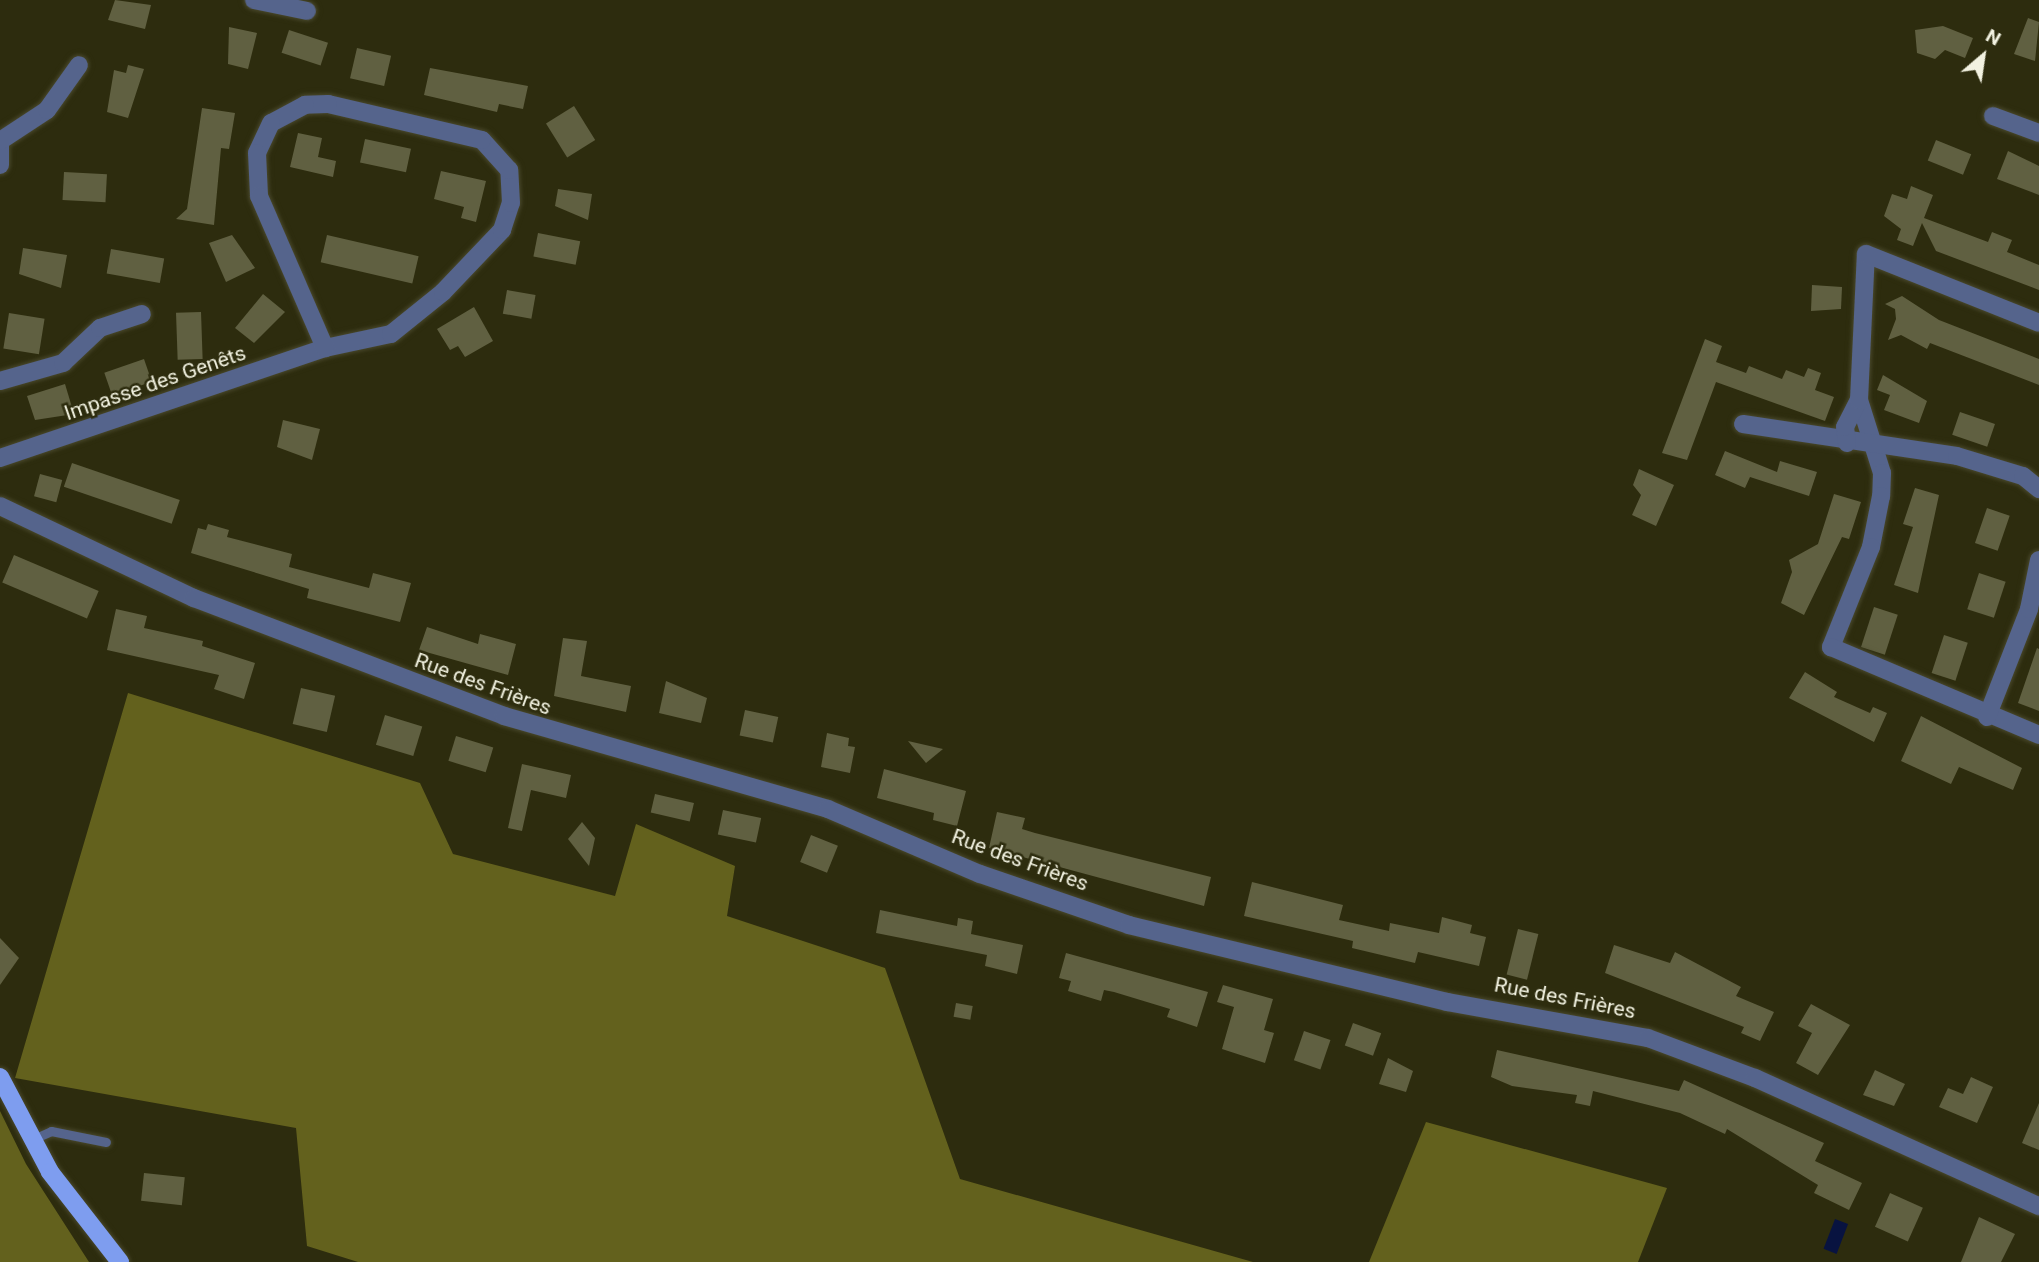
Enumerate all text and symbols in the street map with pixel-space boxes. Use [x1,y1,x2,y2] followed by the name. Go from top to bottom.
[1948,21,2018,91] north arrow
[1982,24,2005,51] text: N
[61,340,249,426] street label: Impasse des Genêts
[411,648,555,720] street label: Rue des Frières
[948,824,1092,896] street label: Rue des Frières
[1492,972,1638,1024] street label: Rue des Frières

